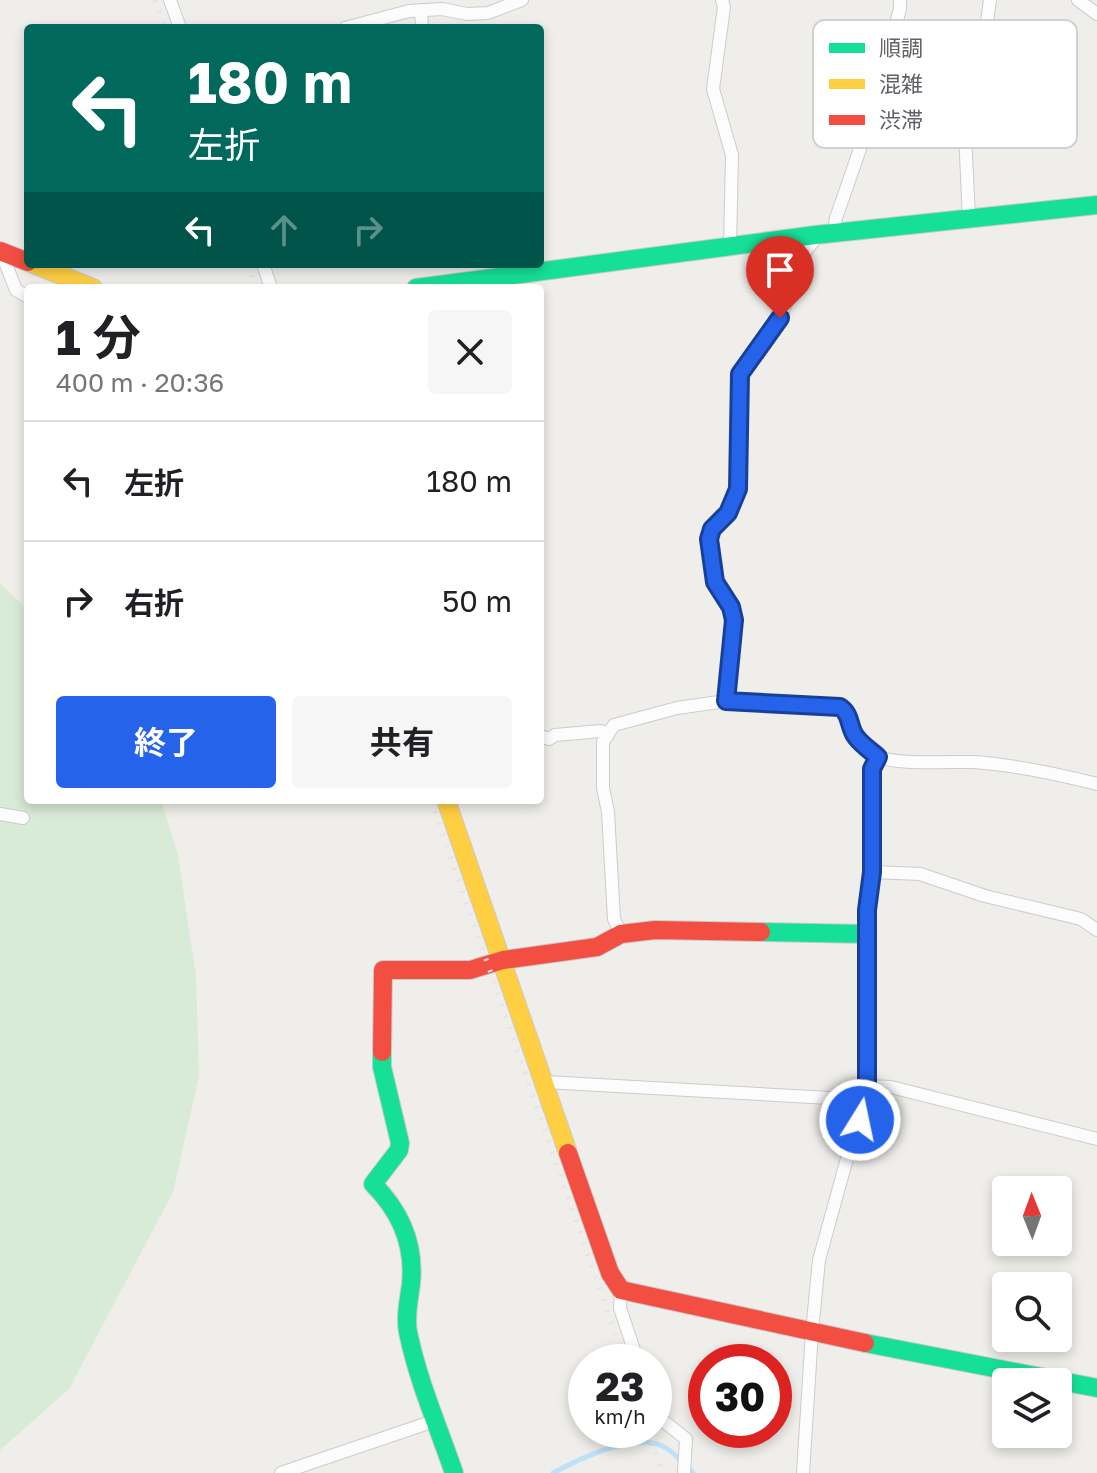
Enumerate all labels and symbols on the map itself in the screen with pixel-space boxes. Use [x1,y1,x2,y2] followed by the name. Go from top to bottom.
[813,20,1077,148] legend
[879,34,923,61] text: 順調
[879,70,923,97] text: 混雑
[879,106,923,133] text: 渋滞
[746,236,814,318] pin
[818,1078,902,1162] position arrow
[992,1176,1072,1256] north arrow
[688,1344,792,1448] speed limit sign: 30

